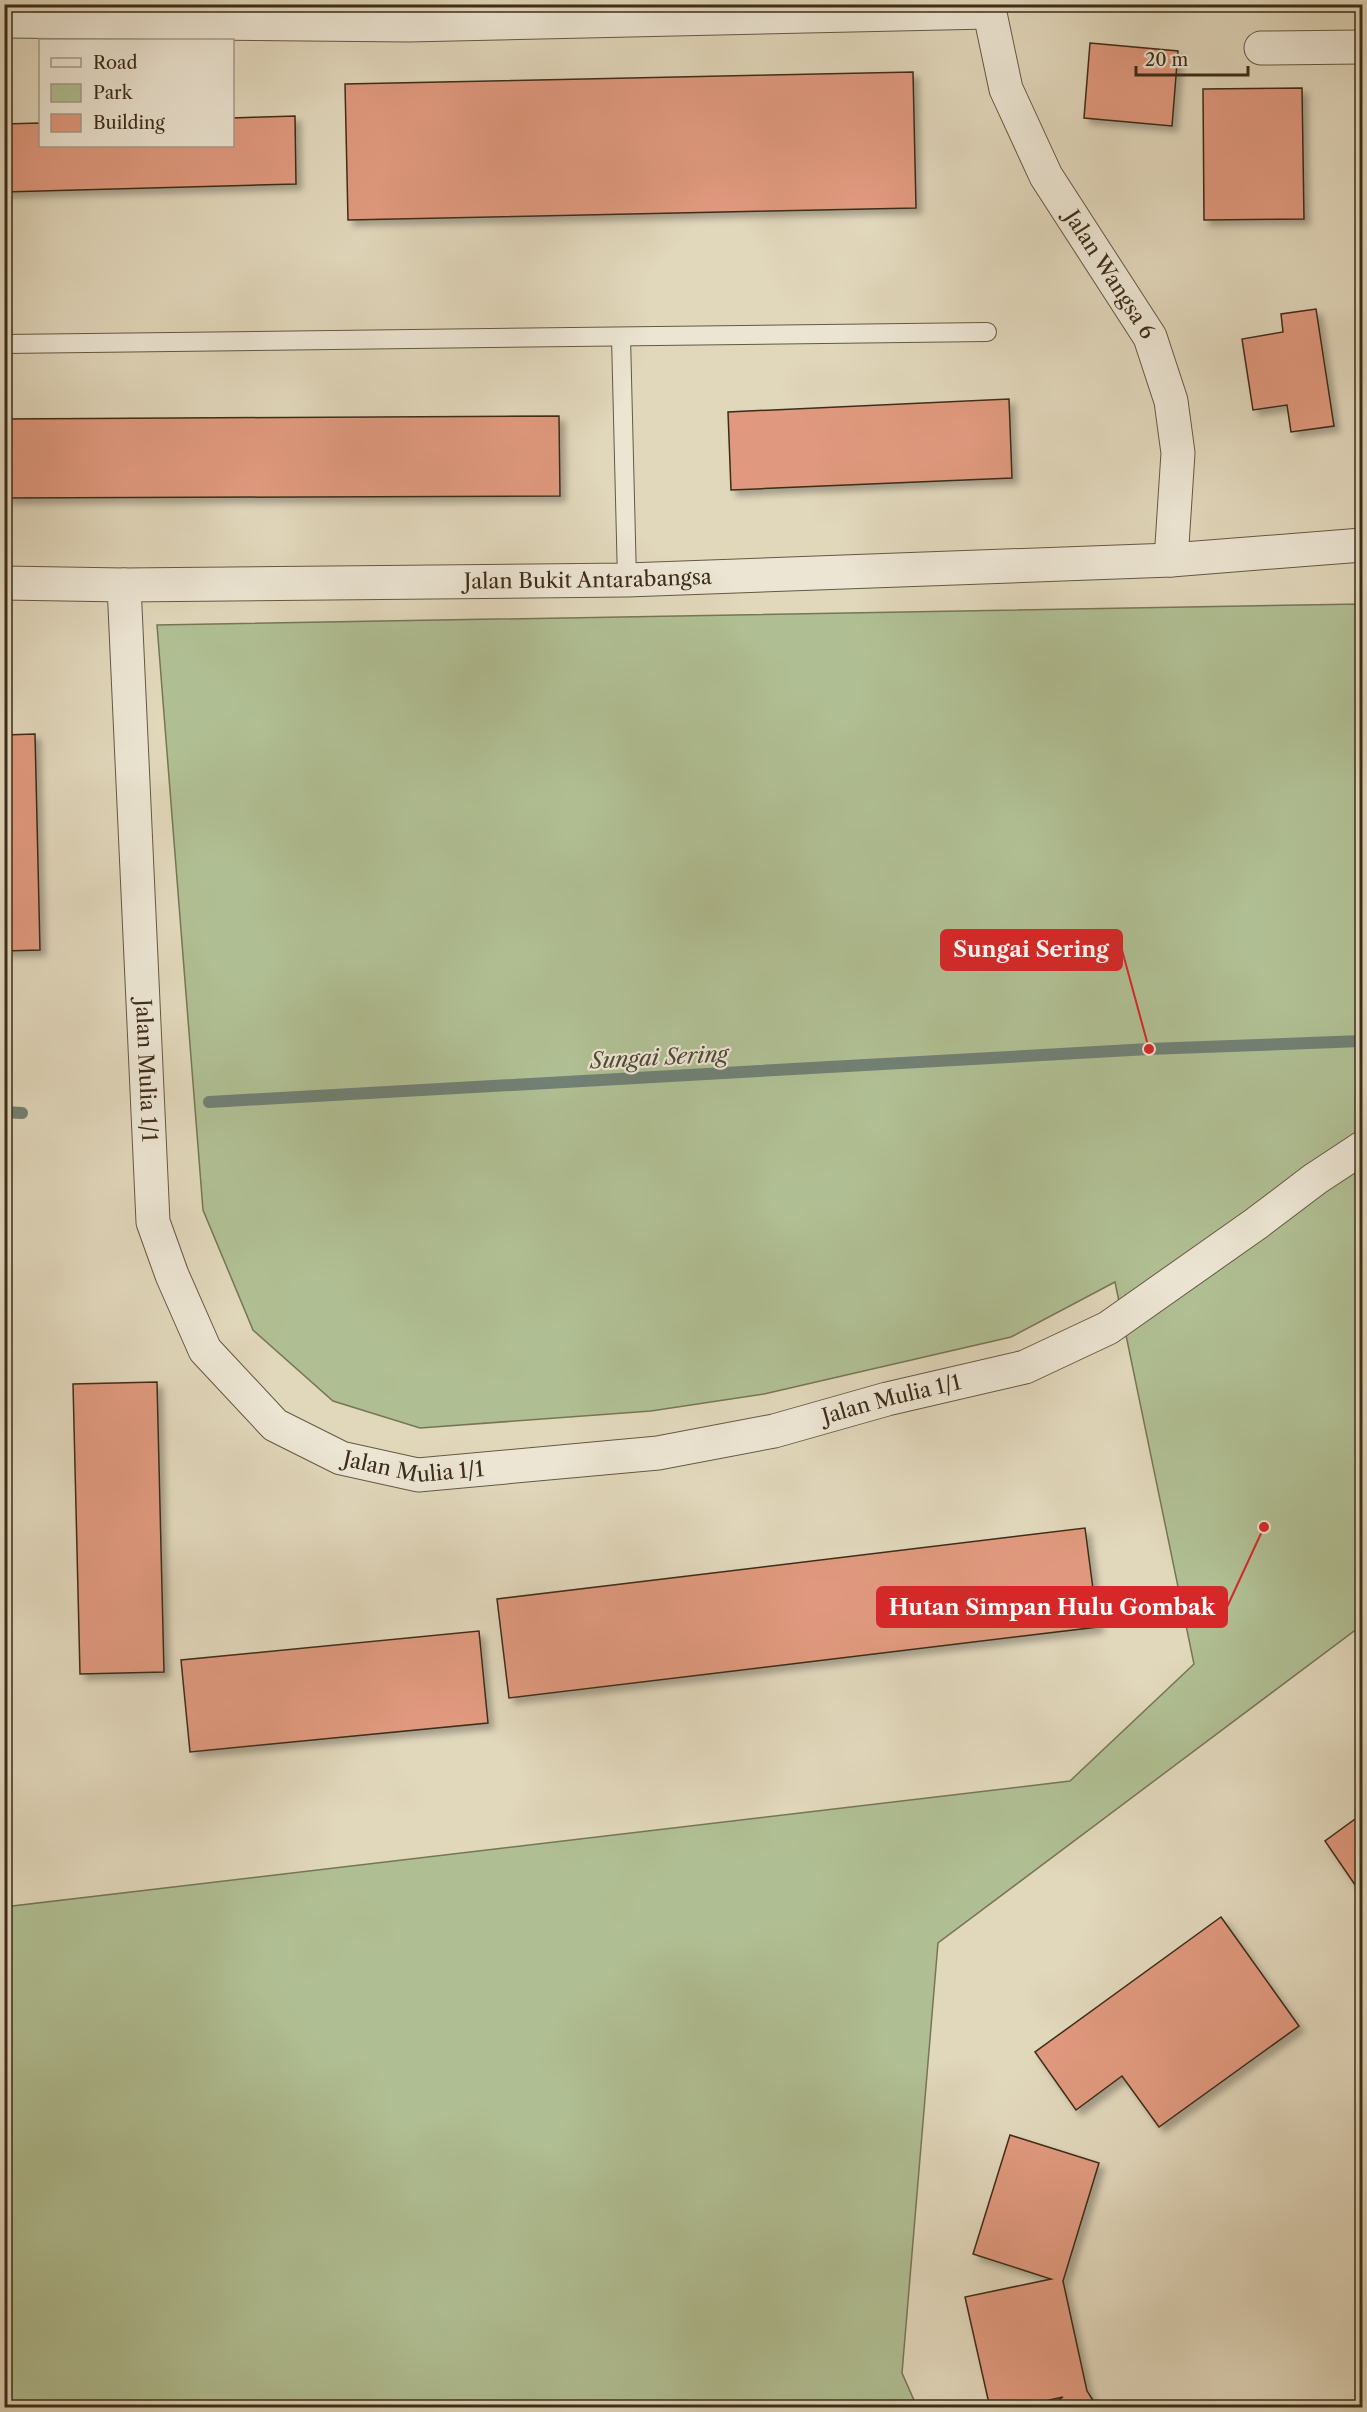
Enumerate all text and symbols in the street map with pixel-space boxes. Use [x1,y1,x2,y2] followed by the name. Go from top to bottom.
[39,39,234,147] legend
[1136,39,1248,77] scale bar
[1145,49,1189,71] text: 20 m
[93,52,138,74] text: Road
[93,82,134,104] text: Park
[93,112,165,134] text: Building
[1058,203,1161,343] street label: Jalan Wangsa 6
[461,564,713,594] street label: Jalan Bukit Antarabangsa
[941,930,1122,970] callout: Sungai Sering
[953,936,1110,963] text: Sungai Sering
[131,996,162,1142] street label: Jalan Mulia 1/1
[587,1040,731,1075] water label: Sungai Sering
[816,1369,964,1430] street label: Jalan Mulia 1/1
[338,1445,485,1487] street label: Jalan Mulia 1/1
[877,1587,1227,1627] callout: Hutan Simpan Hulu Gombak
[889,1594,1216,1621] text: Hutan Simpan Hulu Gombak

